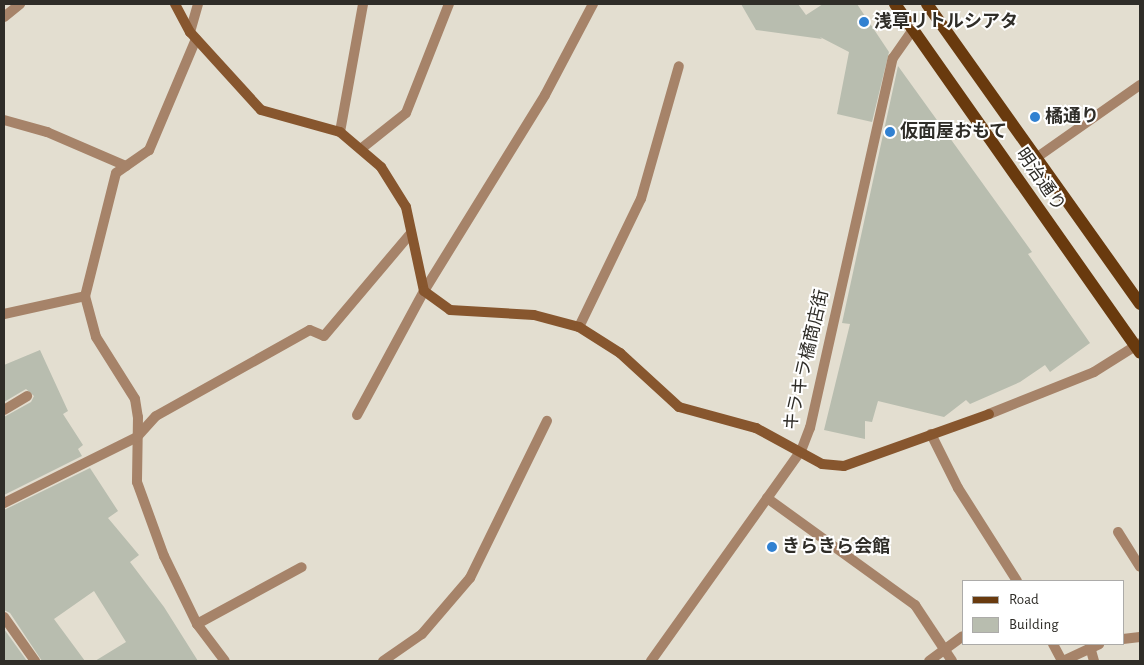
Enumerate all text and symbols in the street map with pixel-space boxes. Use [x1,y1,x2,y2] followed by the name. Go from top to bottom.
[874,11,1018,33] place label: 浅草リトルシアタ
[858,16,870,28] marker: 浅草リトルシアタ
[1045,106,1099,128] place label: 橘通り
[1029,111,1041,123] marker: 橘通り
[900,121,1008,143] place label: 仮面屋おもて
[884,126,896,138] marker: 仮面屋おもて
[1011,144,1069,216] street label: 明治通り
[780,287,834,433] street label: キラキラ橘商店街
[782,536,890,558] place label: きらきら会館
[766,541,778,553] marker: きらきら会館
[962,580,1124,645] legend
[1009,592,1039,607] text: Road
[1009,617,1059,632] text: Building

